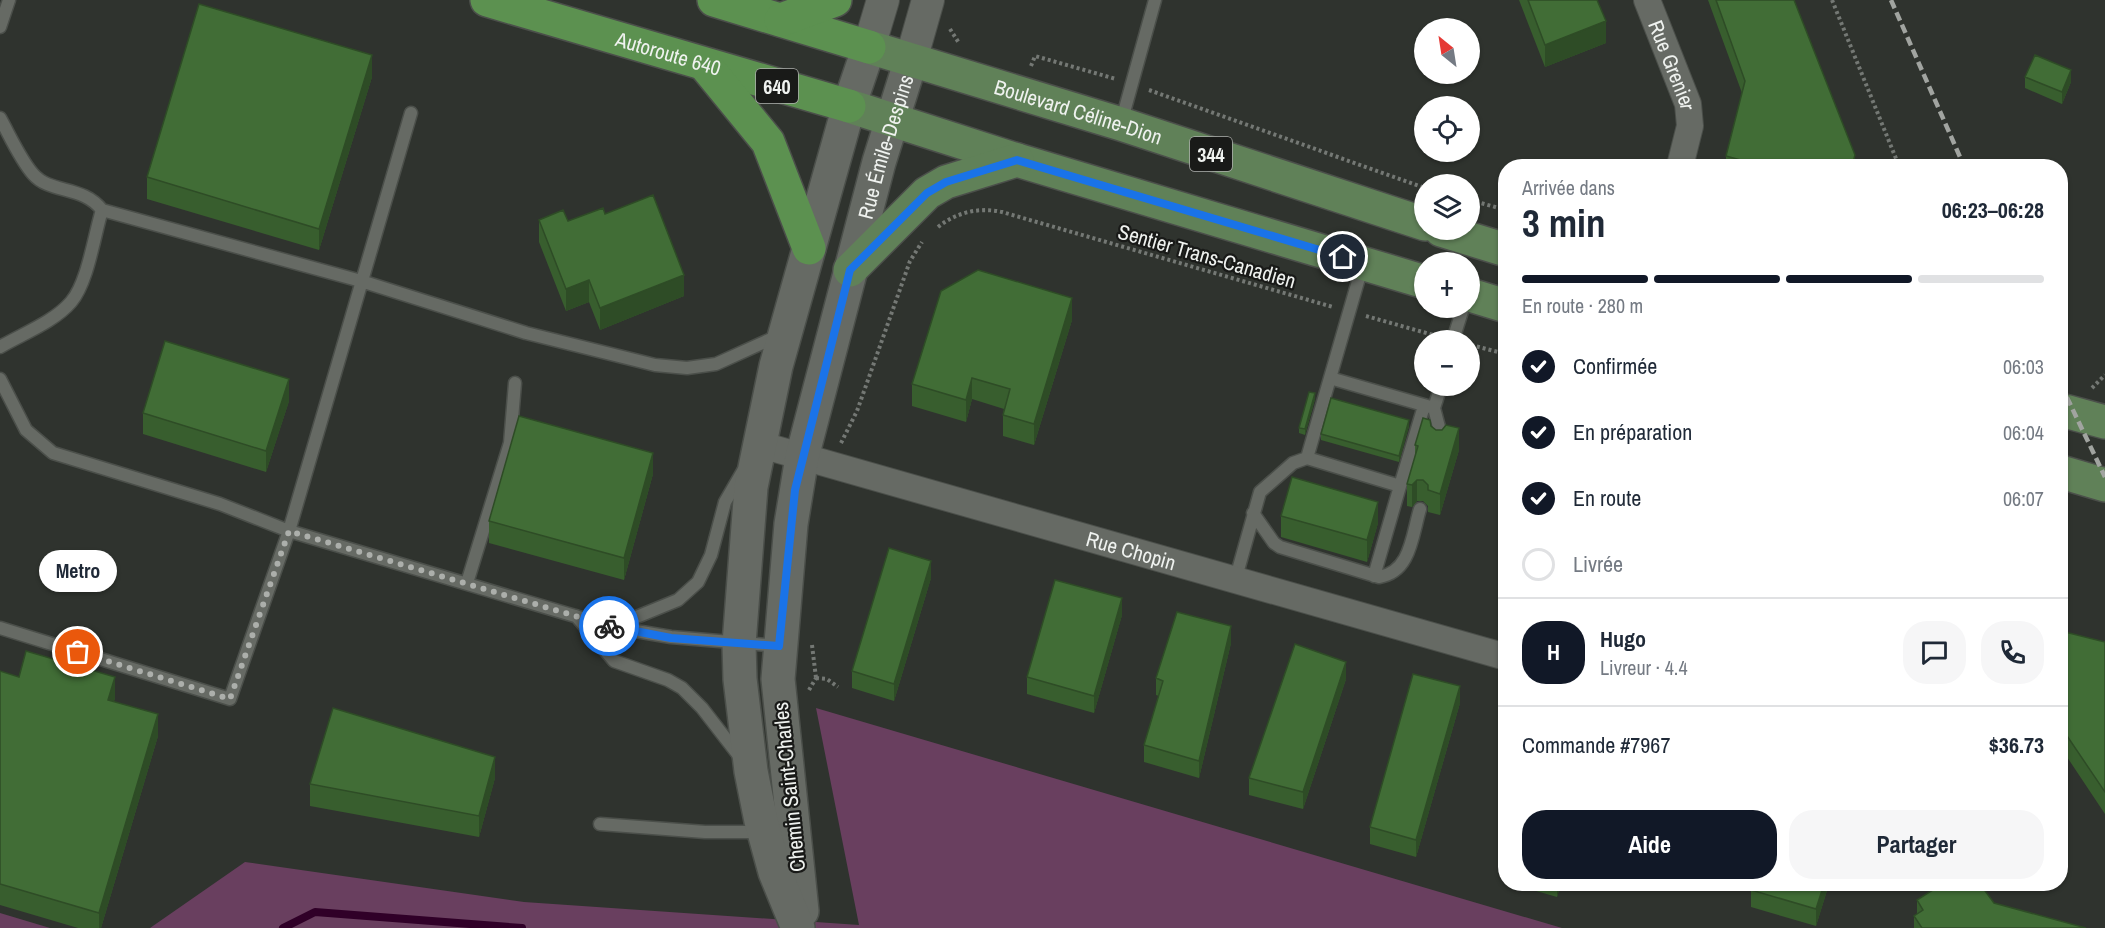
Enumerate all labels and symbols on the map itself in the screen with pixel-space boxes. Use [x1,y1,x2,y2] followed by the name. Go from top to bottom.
[1642,16,1703,111] street label: Rue Grenier
[1414,18,1480,84] north arrow
[611,24,724,82] street label: Autoroute 640
[756,69,798,103] road number: 640
[850,71,920,222] street label: Rue Émile-Despins
[991,72,1166,151] street label: Boulevard Céline-Dion
[1190,137,1232,171] road number: 344
[1115,217,1299,295] street label: Sentier Trans-Canadien
[1317,231,1368,282] pin
[1083,524,1179,577] street label: Rue Chopin
[39,550,117,592] callout: Metro
[579,596,639,656] courier
[52,626,103,677] pin
[766,701,812,873] street label: Chemin Saint-Charles

